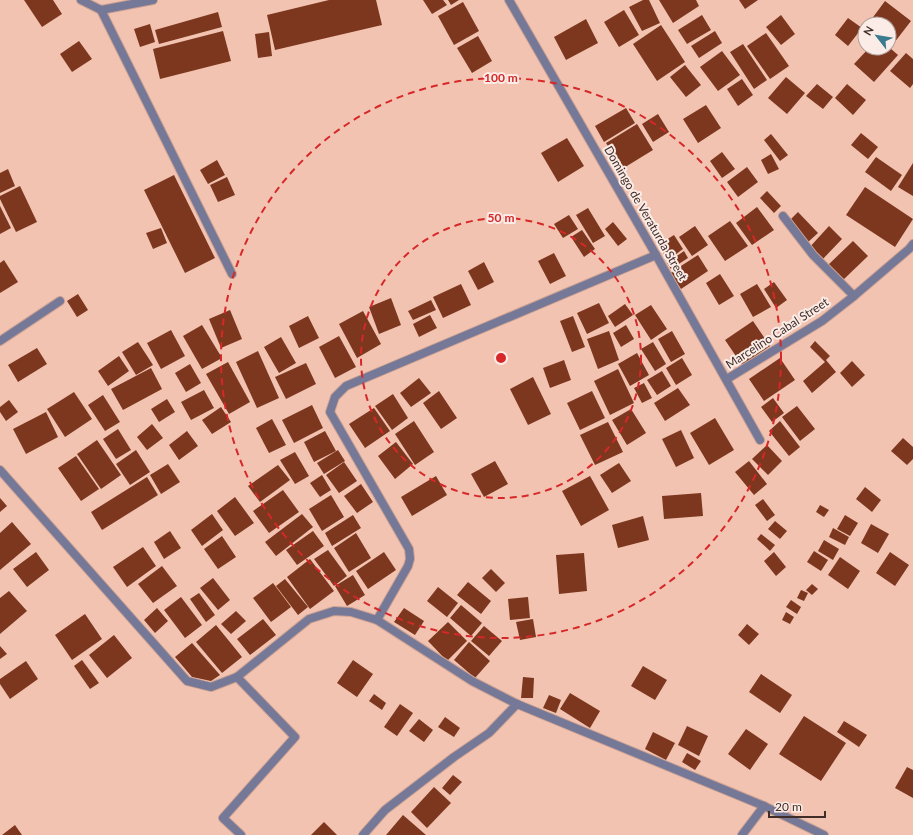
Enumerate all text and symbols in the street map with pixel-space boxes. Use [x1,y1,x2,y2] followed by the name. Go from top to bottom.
[857,16,897,56] north arrow
[860,24,876,38] text: N
[484,70,518,85] text: 100 m
[601,143,691,284] street label: Domingo de Veraturda Street
[488,210,514,225] text: 50 m
[723,294,832,372] street label: Marcelino Cabal Street
[494,351,508,365] centre of rings
[769,793,825,819] scale bar
[775,799,802,814] text: 20 m

